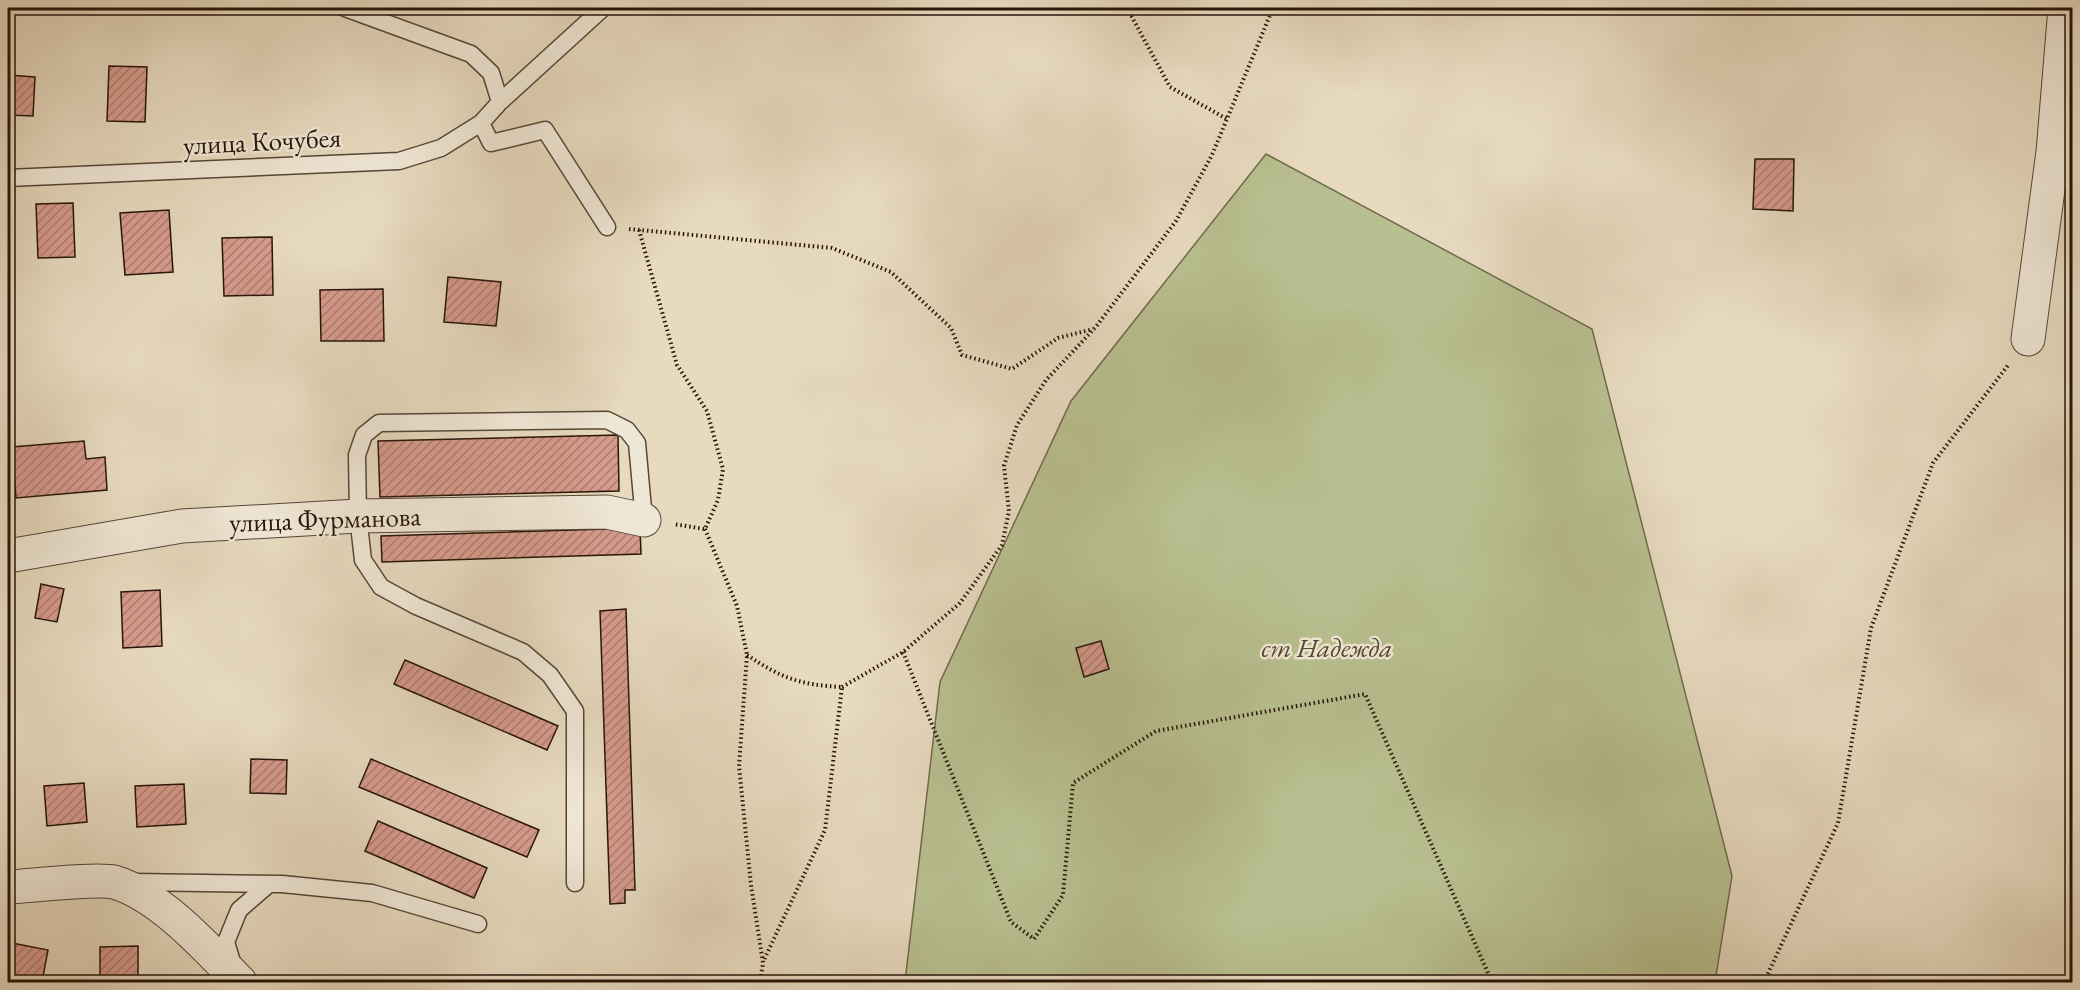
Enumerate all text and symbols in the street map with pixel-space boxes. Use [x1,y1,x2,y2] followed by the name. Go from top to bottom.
[182,119,342,163] street label: улица Кочубея
[228,498,422,540] street label: улица Фурманова
[1261,630,1393,665] park label: ст Надежда

